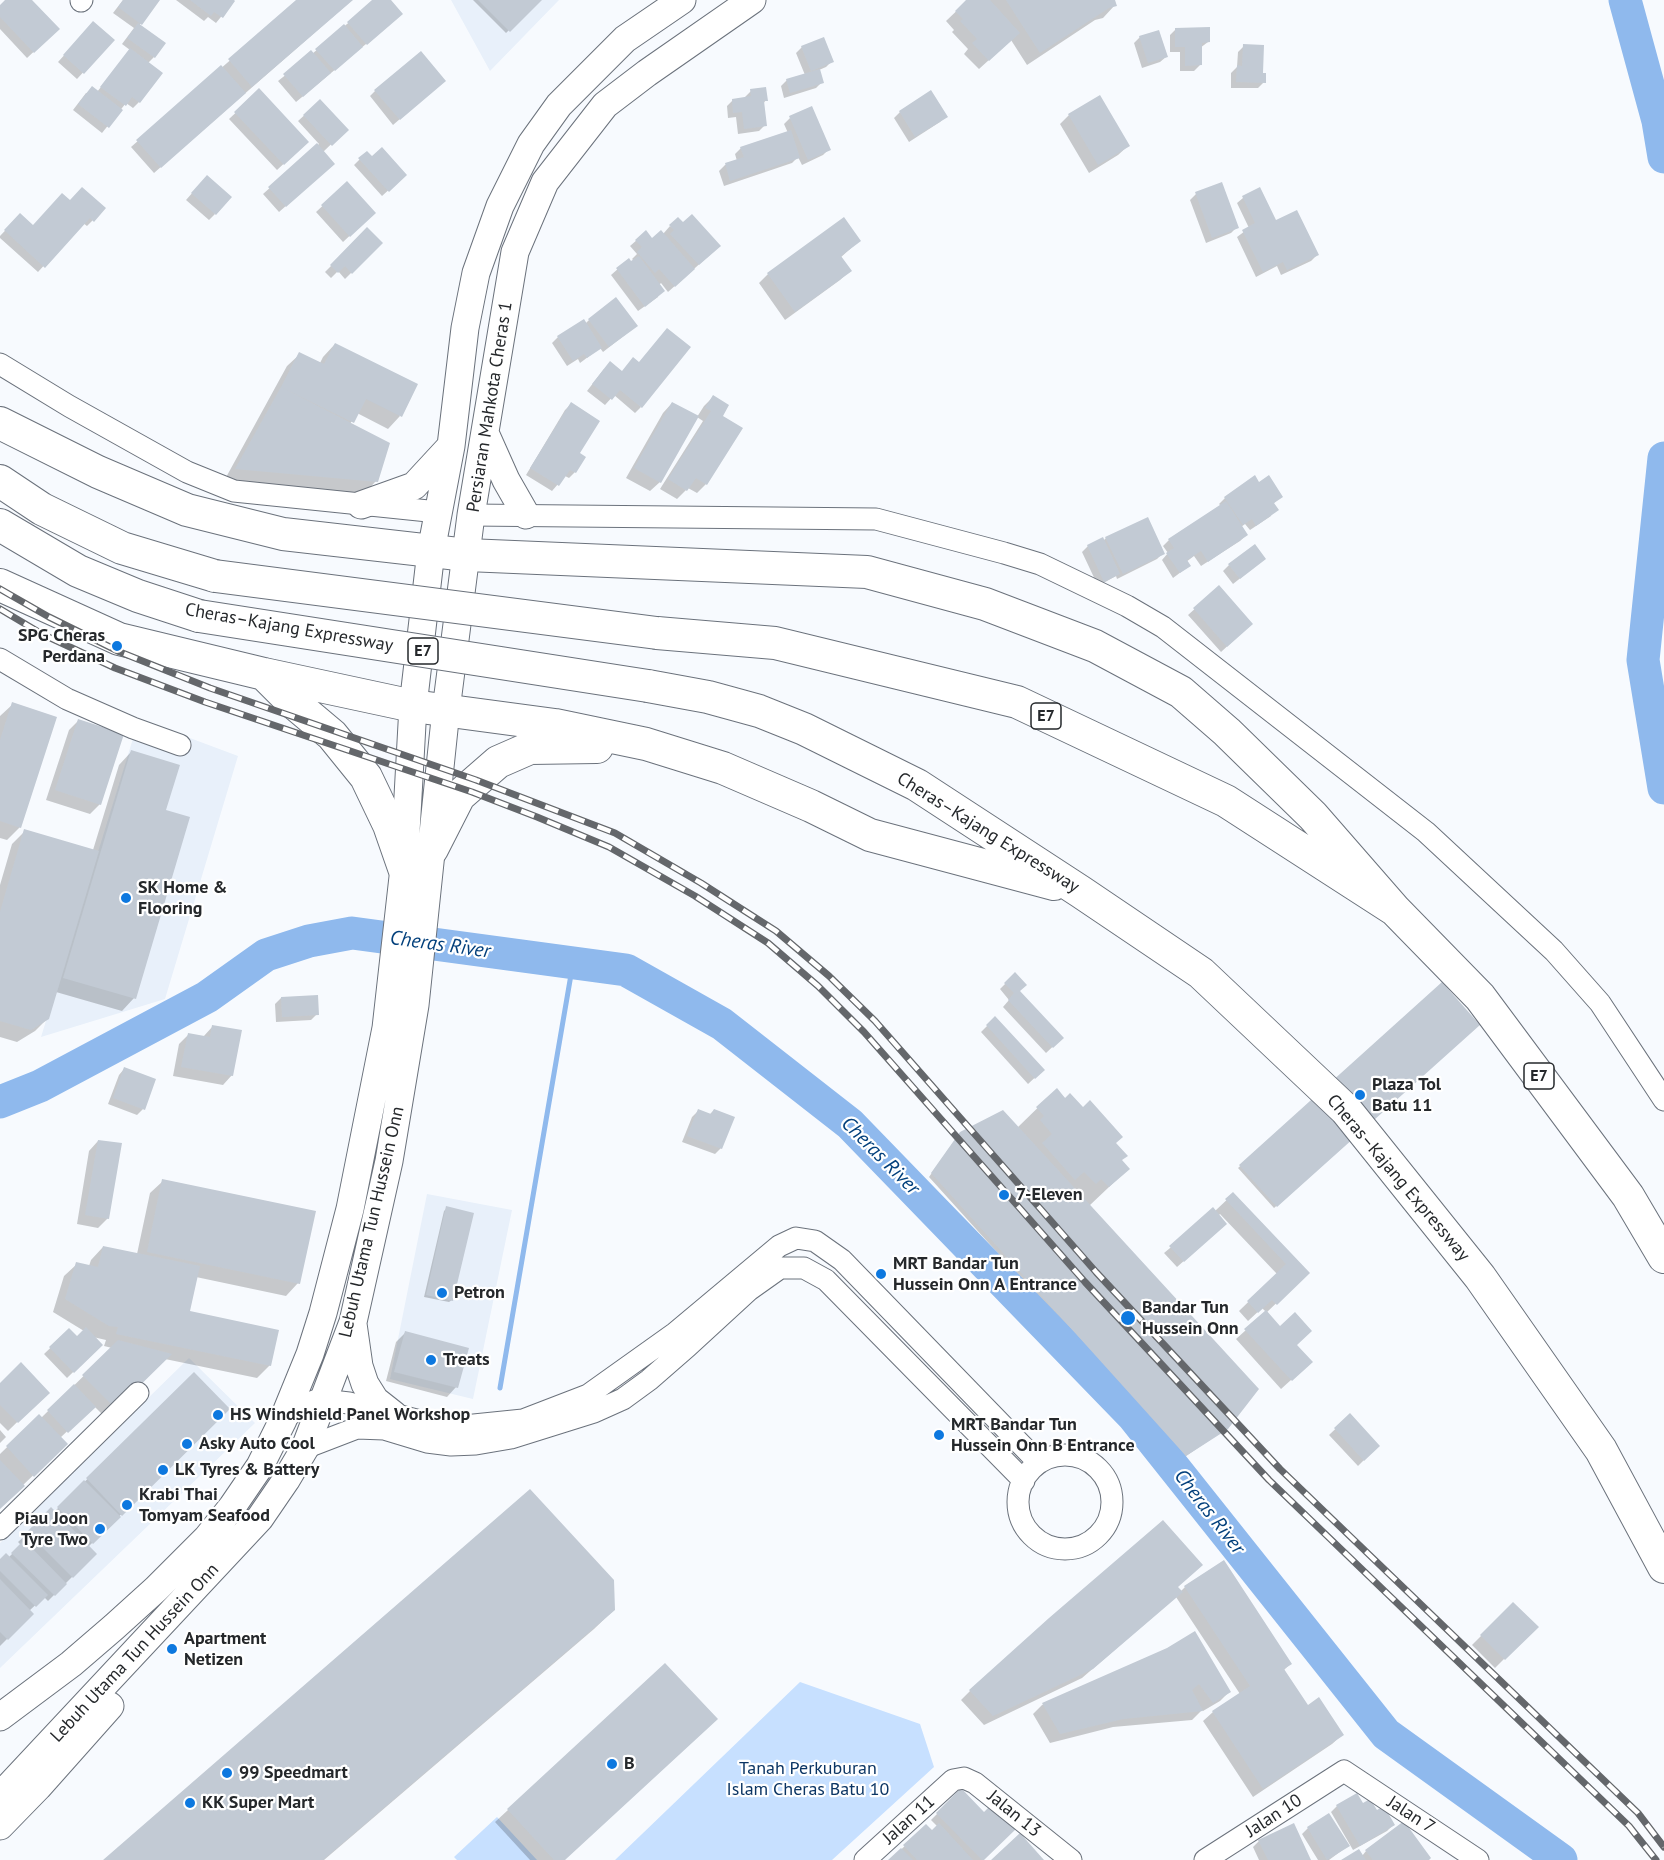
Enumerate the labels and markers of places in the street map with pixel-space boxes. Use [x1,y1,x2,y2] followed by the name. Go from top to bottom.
[18,625,105,668] place label: SPG Cheras Perdana
[110,639,124,653] marker: SPG Cheras Perdana
[138,877,227,920] place label: SK Home & Flooring
[119,891,133,905] marker: SK Home & Flooring
[1372,1074,1441,1116] place label: Plaza Tol Batu 11
[1353,1088,1367,1102] marker: Plaza Tol Batu 11
[1016,1184,1083,1206] place label: 7-Eleven
[997,1188,1011,1202] marker: 7-Eleven
[893,1253,1077,1296] place label: MRT Bandar Tun Hussein Onn A Entrance
[874,1267,888,1281] marker: MRT Bandar Tun Hussein Onn A Entrance
[454,1282,505,1304] place label: Petron
[435,1286,449,1300] marker: Petron
[1142,1297,1239,1340] place label: Bandar Tun Hussein Onn
[1119,1309,1137,1327] marker: Bandar Tun Hussein Onn
[443,1349,490,1371] place label: Treats
[424,1353,438,1367] marker: Treats
[230,1404,470,1426] place label: HS Windshield Panel Workshop
[211,1408,225,1422] marker: HS Windshield Panel Workshop
[951,1414,1135,1456] place label: MRT Bandar Tun Hussein Onn B Entrance
[932,1428,946,1442] marker: MRT Bandar Tun Hussein Onn B Entrance
[199,1433,315,1455] place label: Asky Auto Cool
[180,1437,194,1451] marker: Asky Auto Cool
[175,1459,319,1481] place label: LK Tyres & Battery
[156,1463,170,1477] marker: LK Tyres & Battery
[139,1484,270,1526] place label: Krabi Thai Tomyam Seafood
[120,1498,134,1512] marker: Krabi Thai Tomyam Seafood
[15,1508,88,1550] place label: Piau Joon Tyre Two
[93,1522,107,1536] marker: Piau Joon Tyre Two
[184,1628,266,1670] place label: Apartment Netizen
[165,1642,179,1656] marker: Apartment Netizen
[624,1753,635,1775] place label: B
[605,1757,619,1771] marker: B
[239,1762,348,1784] place label: 99 Speedmart
[220,1766,234,1780] marker: 99 Speedmart
[202,1792,314,1814] place label: KK Super Mart
[183,1796,197,1810] marker: KK Super Mart

